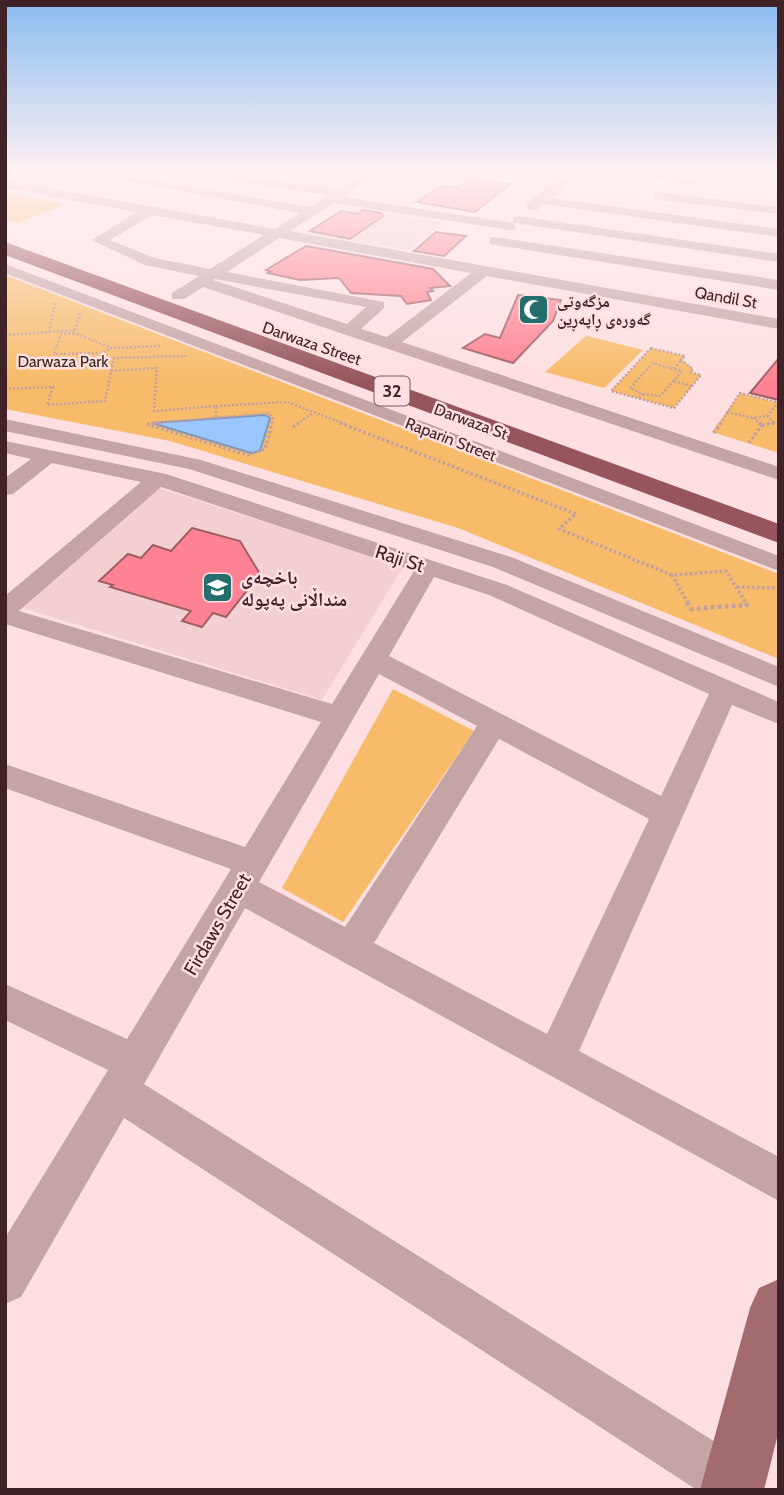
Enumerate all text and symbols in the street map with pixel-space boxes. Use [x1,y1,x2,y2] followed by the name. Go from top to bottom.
[693,283,759,312] street label: Qandil St
[557,292,651,332] place label: مزگەوتی گەورەی ڕاپەڕین
[517,293,551,327] mosque icon: مزگەوتی گەورەی ڕاپەڕین
[260,318,364,369] street label: Darwaza Street
[17,352,109,371] park label: Darwaza Park
[374,376,410,405] road number: 32
[432,399,511,444] street label: Darwaza St
[403,413,500,466] street label: Raparin Street
[373,540,428,577] street label: Raji St
[241,566,347,611] place label: باخچەی منداڵانی پەپولە
[201,571,235,605] school or university icon: باخچەی منداڵانی پەپولە
[179,869,256,979] street label: Firdaws Street

